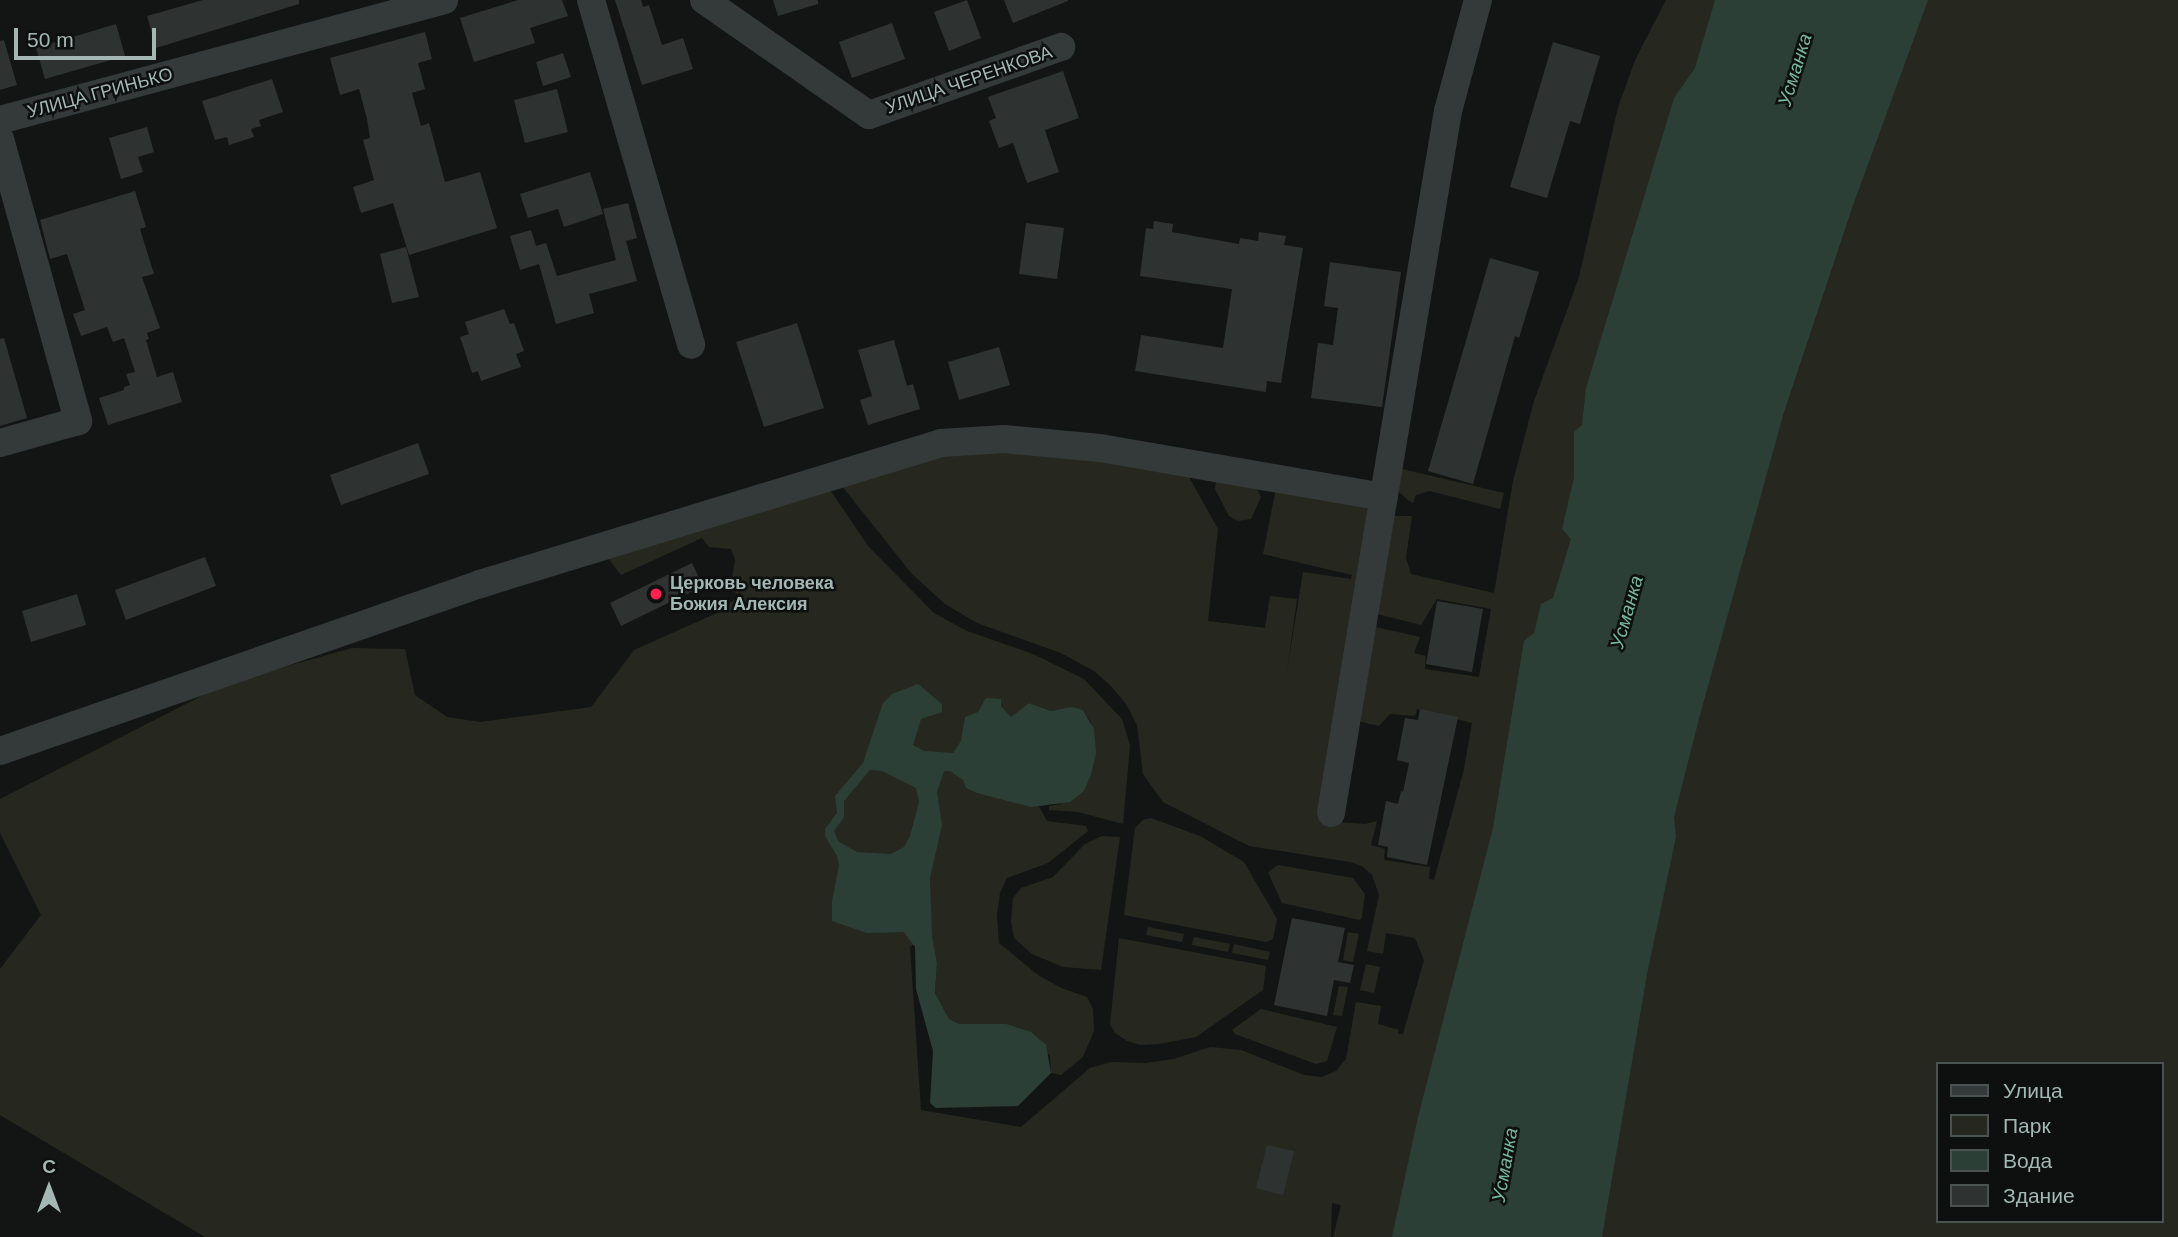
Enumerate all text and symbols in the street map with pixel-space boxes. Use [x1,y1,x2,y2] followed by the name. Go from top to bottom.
[18,14,159,58] scale bar
[27,28,74,51] text: 50 m
[1773,31,1817,109] water label: Усманка
[883,41,1055,119] street label: УЛИЦА ЧЕРЕНКОВА
[25,63,175,123] street label: УЛИЦА ГРИНЬКО
[670,573,834,616] place label: Церковь человека Божия Алексия
[1606,573,1648,651] water label: Усманка
[648,586,664,602] marker: Церковь человека Божия Алексия
[1937,1062,2164,1223] legend
[2003,1079,2063,1102] text: Улица
[2003,1114,2051,1137] text: Парк
[1487,1126,1523,1204] water label: Усманка
[2003,1149,2052,1172] text: Вода
[14,1153,84,1223] north arrow
[42,1156,56,1177] text: С
[2003,1184,2075,1207] text: Здание

